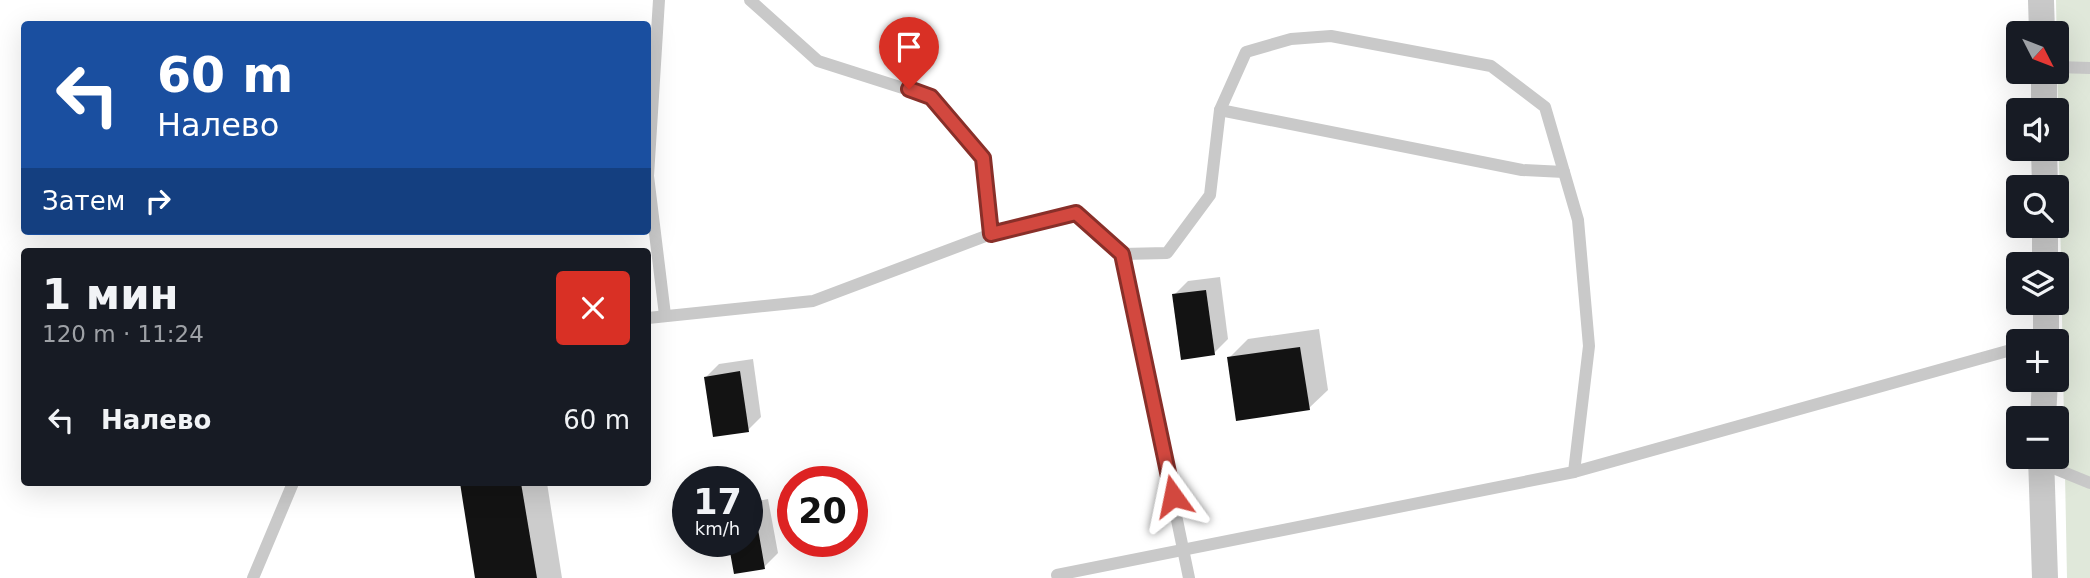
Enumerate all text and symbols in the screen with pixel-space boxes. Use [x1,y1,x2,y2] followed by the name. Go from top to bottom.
[879,17,939,89] pin
[2006,21,2068,84] north arrow
[2006,21,2069,469] map controls
[890,28,928,66] icon: arrive
[157,47,293,104] text: 60 m
[42,49,133,140] icon: left
[2006,98,2069,161] button: sound
[157,106,279,144] text: Налево
[2006,175,2069,238] button: search
[139,182,177,220] icon: right
[42,186,125,216] text: Затем
[2006,252,2069,315] button: layers
[42,270,179,319] text: 1 мин
[556,271,630,345] button: close
[42,321,204,347] text: 120 m · 11:24
[2006,329,2069,392] button: +
[42,401,80,439] icon: left
[101,405,211,435] text: Налево
[563,405,630,435] text: 60 m
[2006,406,2069,469] button: −
[1136,459,1210,533] position arrow
[777,466,868,557] speed limit sign: 20
[693,482,742,522] text: 17
[695,518,740,539] text: km/h

